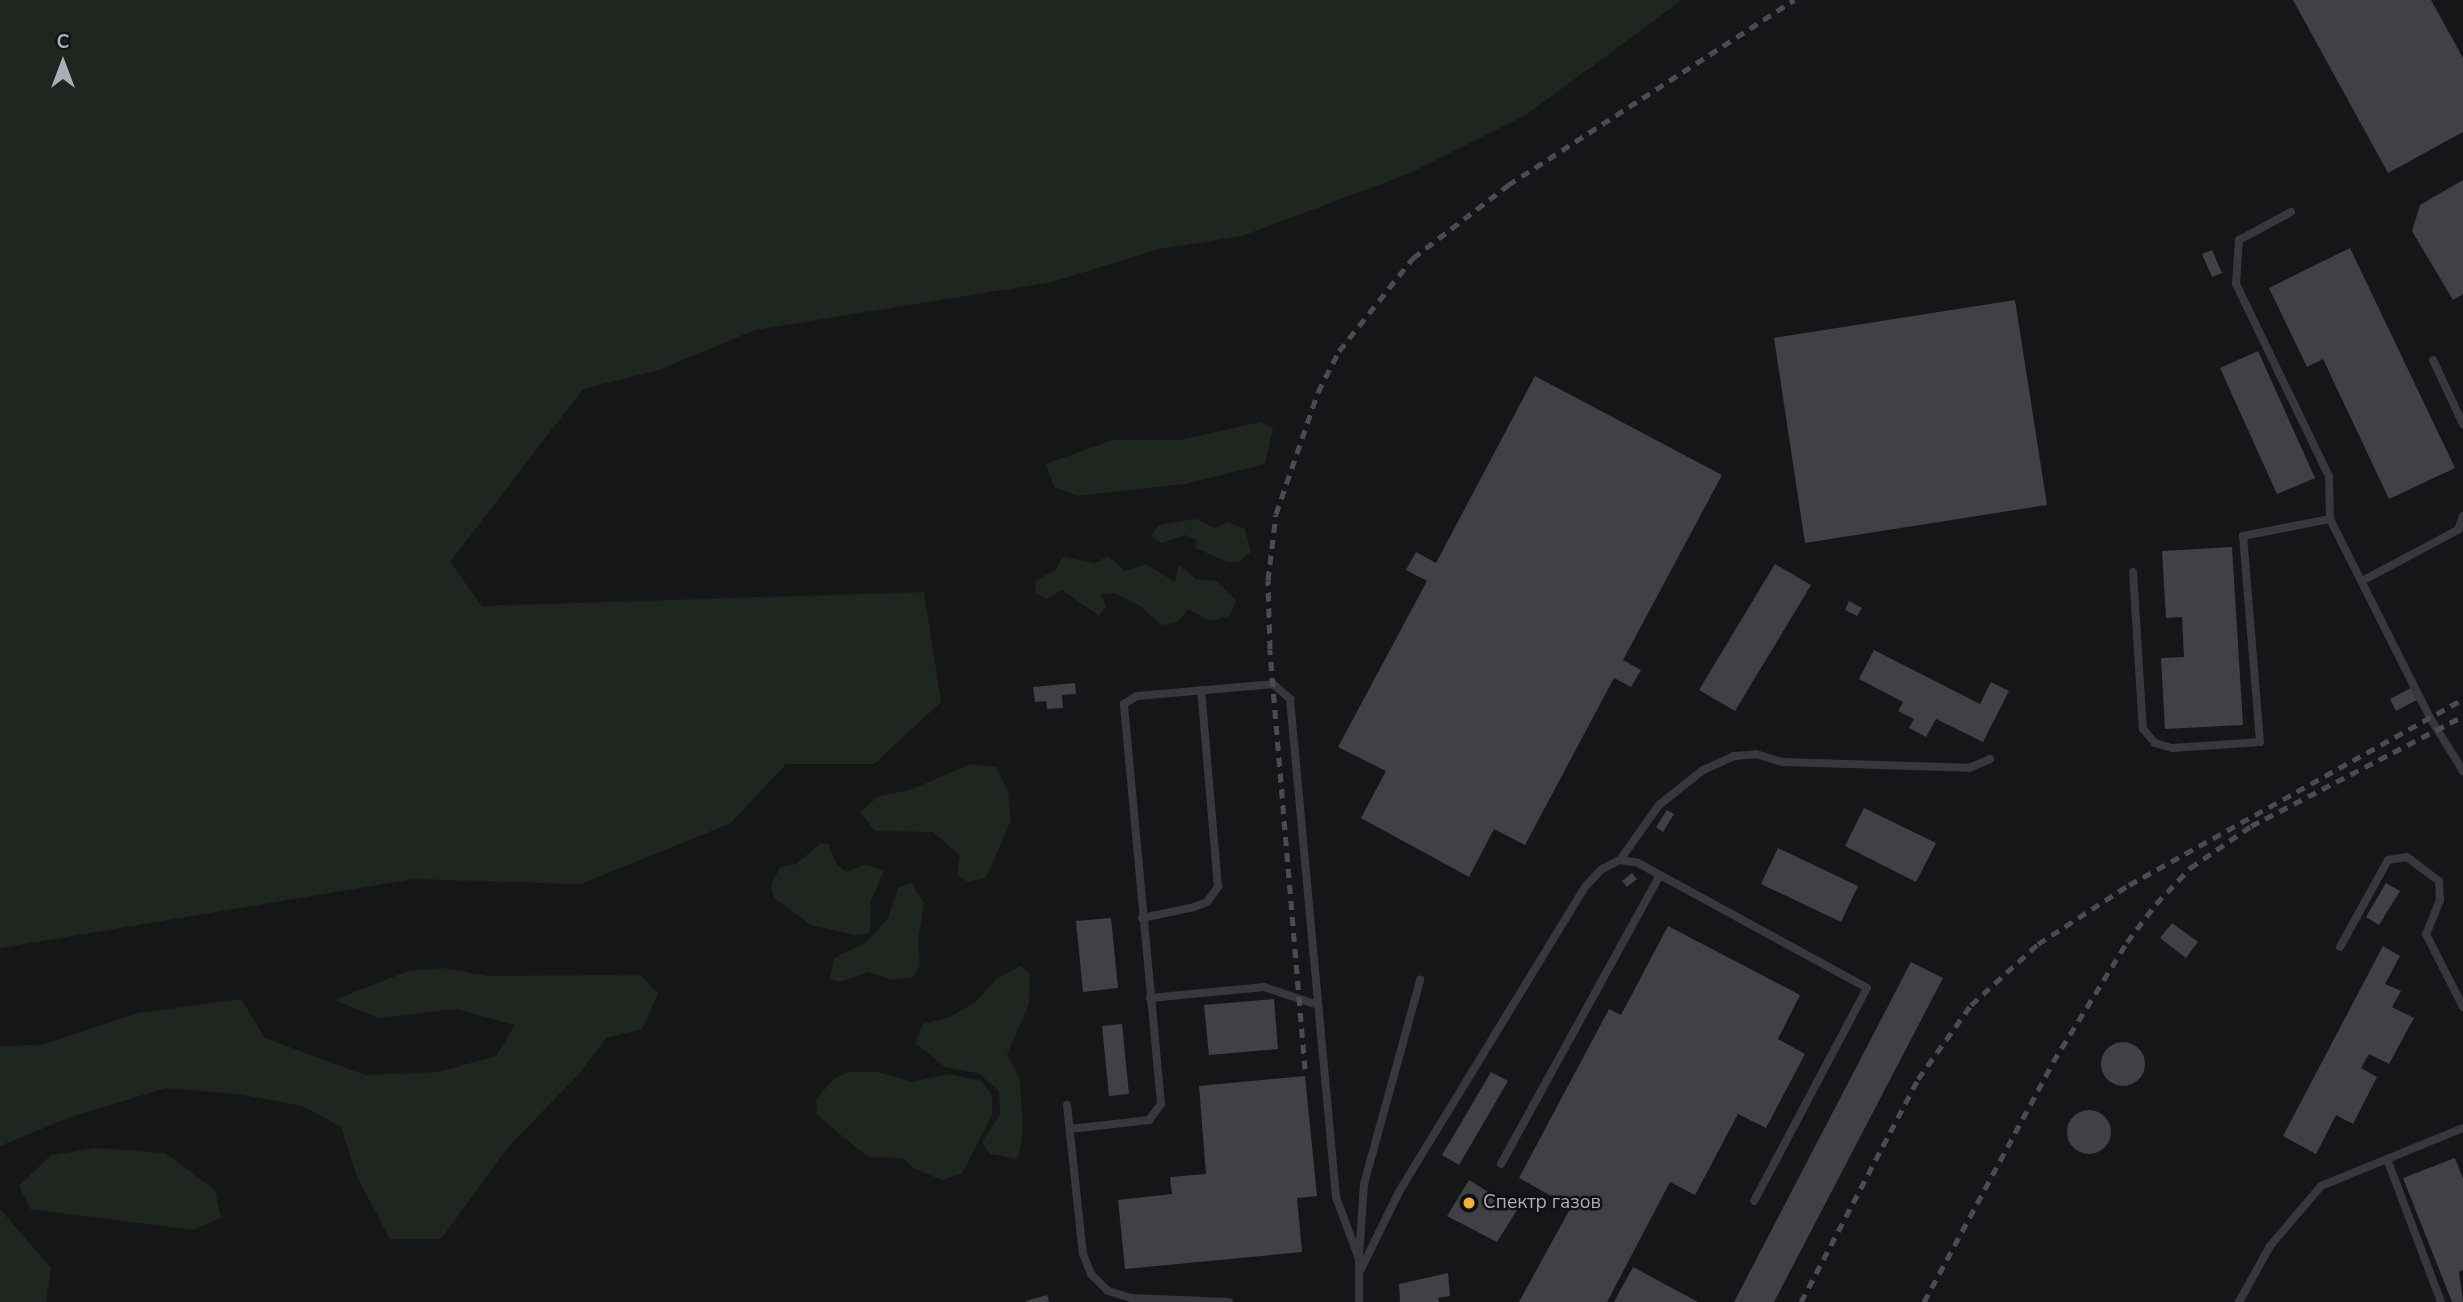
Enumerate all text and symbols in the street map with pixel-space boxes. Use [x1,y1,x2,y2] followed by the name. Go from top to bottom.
[28,28,98,98] north arrow
[57,29,69,55] text: С
[1483,1192,1601,1214] place label: Спектр газов
[1461,1195,1477,1211] marker: Спектр газов

